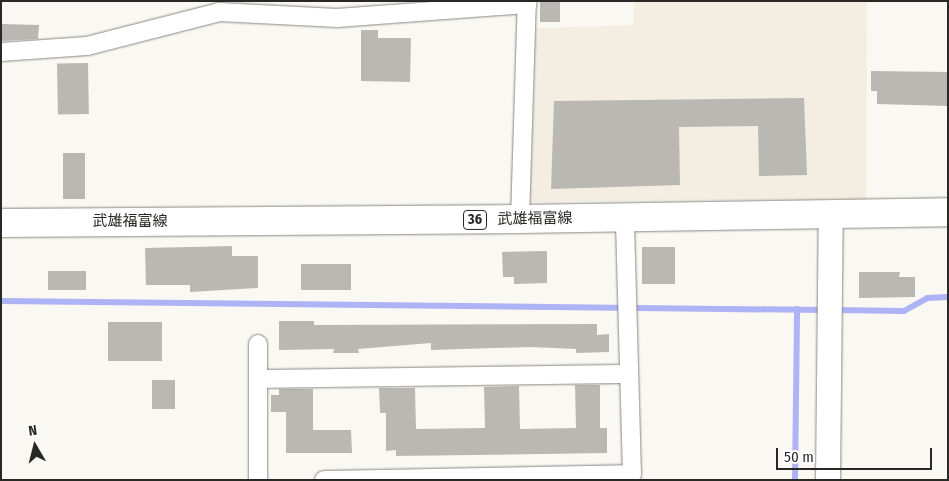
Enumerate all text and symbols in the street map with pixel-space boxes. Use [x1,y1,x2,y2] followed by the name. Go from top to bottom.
[462,208,488,232] road number: 36
[497,209,573,229] street label: 武雄福富線
[93,213,167,231] street label: 武雄福富線
[10,421,60,471] north arrow
[27,422,38,440] text: N
[779,438,935,470] scale bar
[784,448,814,466] text: 50 m

